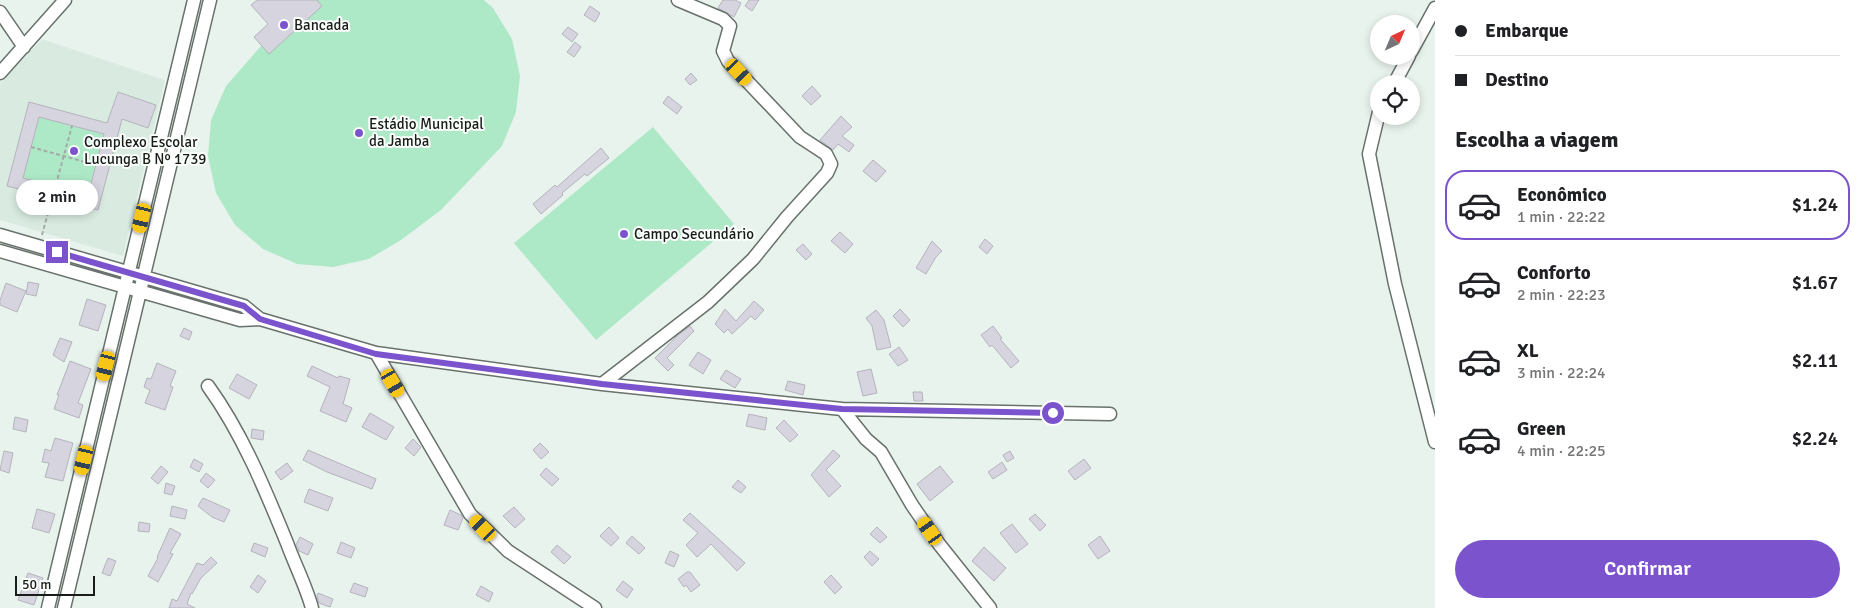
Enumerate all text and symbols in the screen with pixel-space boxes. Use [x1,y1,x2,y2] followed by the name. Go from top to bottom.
[1370,15,1420,65] north arrow
[1370,15,1420,125] map controls
[294,16,349,34] place label: Bancada
[278,19,290,31] marker: Bancada
[1485,19,1569,43] text: Embarque
[723,56,754,88] car
[1485,68,1549,92] text: Destino
[1370,75,1420,125] button: locate
[369,115,484,150] place label: Estádio Municipal da Jamba
[1455,126,1619,153] text: Escolha a viagem
[353,127,365,139] marker: Estádio Municipal da Jamba
[84,133,206,168] place label: Complexo Escolar Lucunga B Nº 1739
[68,145,80,157] marker: Complexo Escolar Lucunga B Nº 1739
[16,180,98,214] callout: 2 min
[1457,183,1502,228] icon: car
[1517,183,1607,207] text: Econômico
[38,187,76,207] text: 2 min
[1792,193,1838,217] text: $1.24
[131,202,152,234] car
[1517,207,1606,227] text: 1 min · 22:22
[634,225,754,243] place label: Campo Secundário
[618,228,630,240] marker: Campo Secundário
[46,241,68,263] route end
[1457,261,1502,306] icon: car
[1517,261,1591,285] text: Conforto
[1792,271,1838,295] text: $1.67
[1517,285,1606,305] text: 2 min · 22:23
[1457,339,1502,384] icon: car
[1517,339,1539,363] text: XL
[1792,349,1838,373] text: $2.11
[95,350,116,382] car
[1517,363,1606,383] text: 3 min · 22:24
[379,366,406,400] car
[1042,402,1064,424] route start
[1457,417,1502,462] icon: car
[1517,417,1566,441] text: Green
[1792,427,1838,451] text: $2.24
[1517,441,1606,461] text: 4 min · 22:25
[73,444,94,476] car
[467,512,498,544] car
[915,514,944,548] car
[1455,540,1840,598] button: Confirmar
[15,573,95,596] scale bar
[22,576,51,593] text: 50 m

